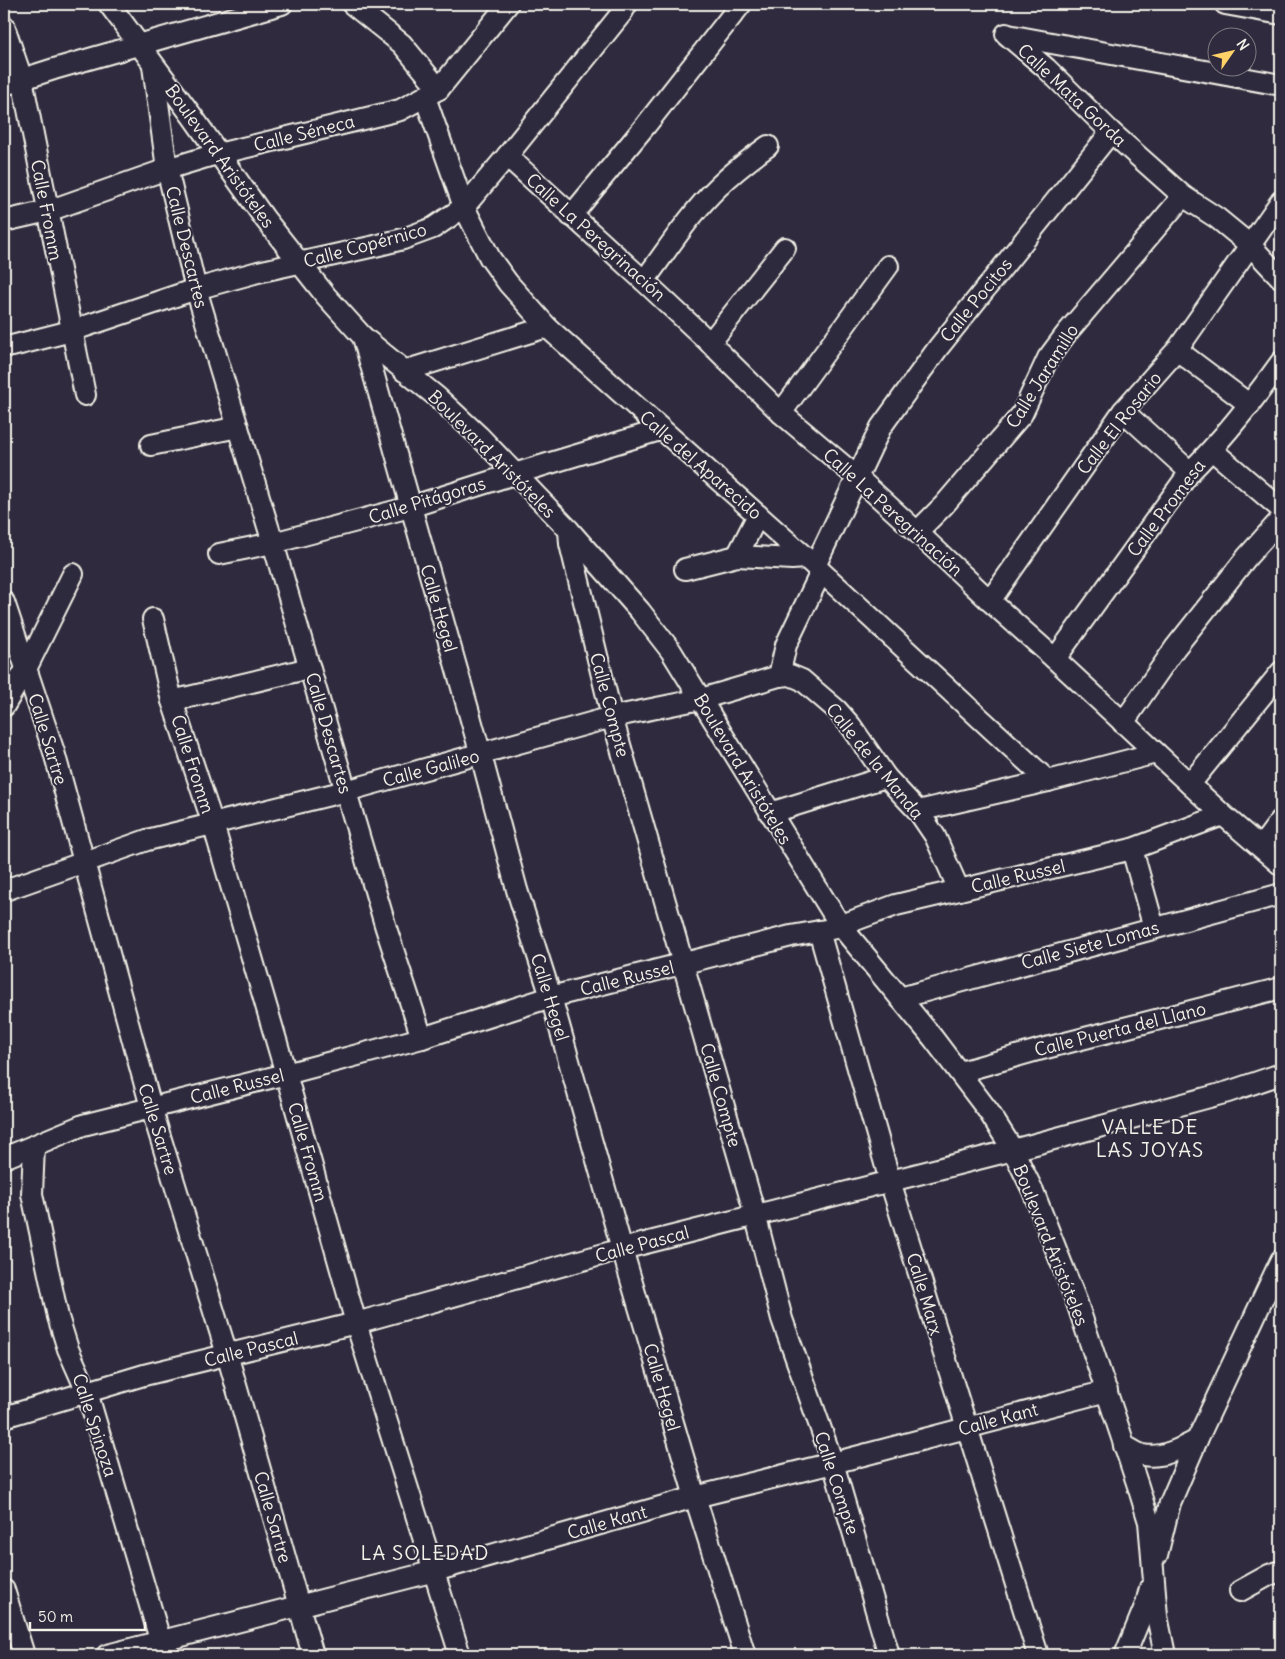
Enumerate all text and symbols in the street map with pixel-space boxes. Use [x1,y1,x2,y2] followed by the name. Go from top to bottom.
[1208,28,1258,78] north arrow
[1233,36,1253,54] text: N
[1013,39,1131,151] street label: Calle Mata Gorda
[160,80,280,232] street label: Boulevard Aristóteles
[251,109,357,157] street label: Calle Séneca
[26,158,68,263] street label: Calle Fromm
[521,168,671,306] street label: Calle La Peregrinación
[161,184,213,310] street label: Calle Descartes
[301,217,429,273] street label: Calle Copérnico
[935,253,1017,347] street label: Calle Pocitos
[1001,320,1083,432] street label: Calle Jaramillo
[1072,367,1166,479] street label: Calle El Rosario
[423,385,561,523] street label: Boulevard Aristóteles
[635,405,767,525] street label: Calle del Aparecido
[818,443,968,581] street label: Calle La Peregrinación
[1122,455,1210,561] street label: Calle Promesa
[366,471,488,529] street label: Calle Pitágoras
[415,561,463,655] street label: Calle Hegel
[585,650,635,760] street label: Calle Compte
[301,670,357,796] street label: Calle Descartes
[689,689,797,849] street label: Boulevard Aristóteles
[23,691,73,787] street label: Calle Sartre
[821,698,929,824] street label: Calle de la Manda
[166,712,220,816] street label: Calle Fromm
[380,744,482,792] street label: Calle Galileo
[969,854,1067,898] street label: Calle Russel
[1019,916,1161,974] street label: Calle Siete Lomas
[526,950,574,1044] street label: Calle Hegel
[578,955,676,1001] street label: Calle Russel
[1032,997,1208,1061] street label: Calle Puerta del Llano
[695,1040,747,1150] street label: Calle Compte
[188,1063,286,1109] street label: Calle Russel
[133,1081,183,1177] street label: Calle Sartre
[283,1100,333,1205] street label: Calle Fromm
[1096,1114,1204,1162] district label: VALLE DE LAS JOYAS
[1008,1161,1094,1329] street label: Boulevard Aristóteles
[593,1220,691,1268] street label: Calle Pascal
[902,1250,948,1338] street label: Calle Marx
[202,1326,300,1372] street label: Calle Pascal
[638,1340,686,1434] street label: Calle Hegel
[67,1370,123,1480] street label: Calle Spinoza
[956,1397,1040,1441] street label: Calle Kant
[809,1428,865,1538] street label: Calle Compte
[249,1469,297,1565] street label: Calle Sartre
[565,1500,649,1544] street label: Calle Kant
[361,1540,489,1565] district label: LA SOLEDAD
[30,1599,145,1631] scale bar
[38,1607,73,1626] text: 50 m

